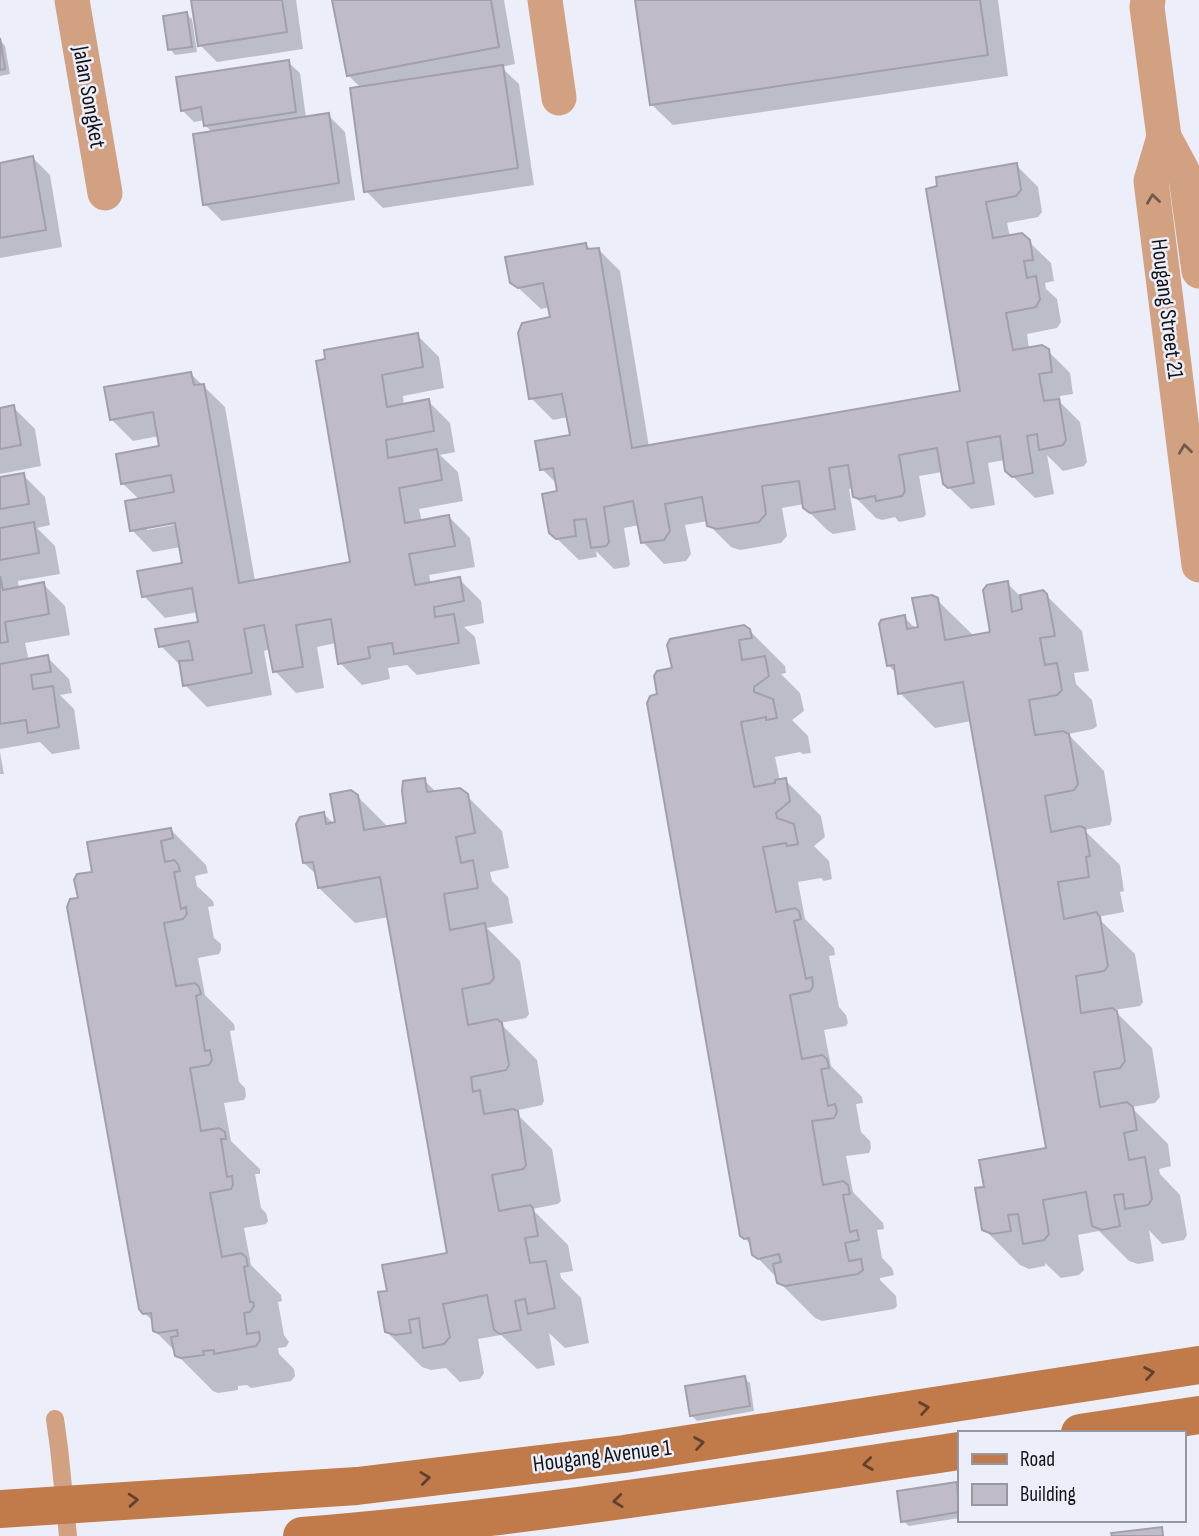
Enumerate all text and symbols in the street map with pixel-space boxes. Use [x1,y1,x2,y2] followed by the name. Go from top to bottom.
[66,43,112,150] street label: Jalan Songket
[1146,193,1161,205] one-way arrow
[1145,237,1189,381] street label: Hougang Street 21
[1177,443,1192,455] one-way arrow
[1143,1366,1155,1381] one-way arrow
[918,1401,930,1416] one-way arrow
[958,1431,1185,1522] legend
[531,1434,673,1478] street label: Hougang Avenue 1
[693,1435,705,1450] one-way arrow
[1020,1447,1055,1472] text: Road
[862,1457,873,1472] one-way arrow
[419,1470,431,1485] one-way arrow
[1020,1482,1076,1507] text: Building
[128,1493,139,1508] one-way arrow
[612,1493,623,1508] one-way arrow

